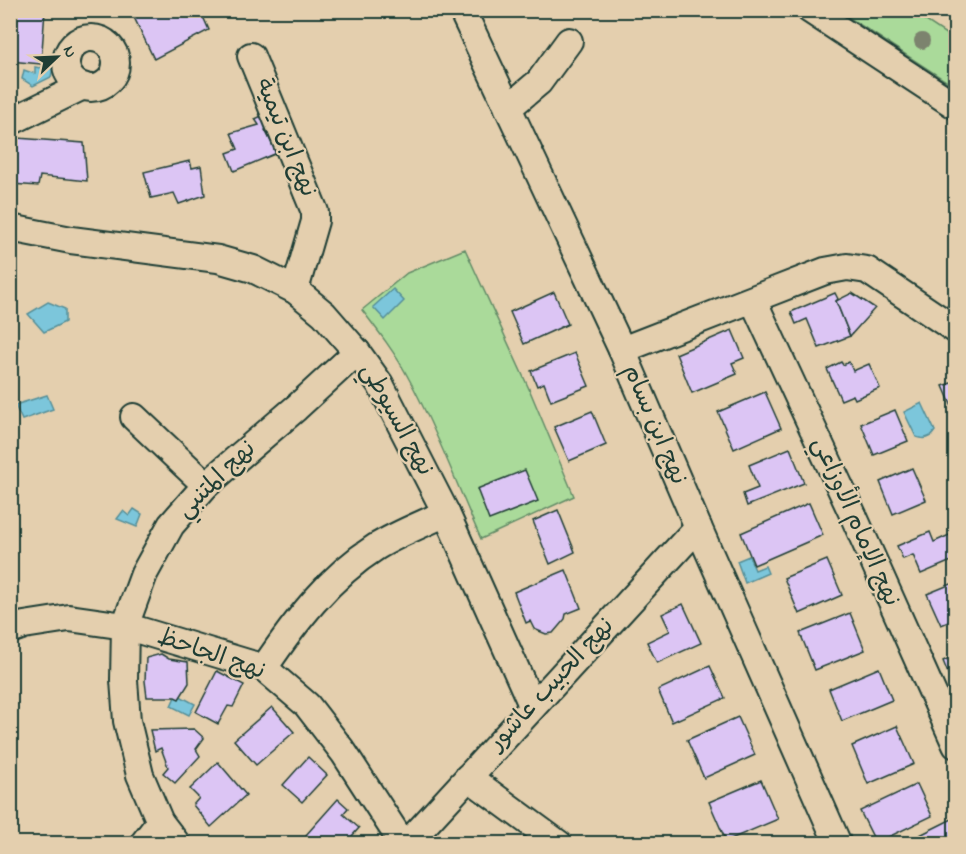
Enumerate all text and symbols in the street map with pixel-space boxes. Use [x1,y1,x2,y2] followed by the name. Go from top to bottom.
[27,27,87,87] north arrow
[56,42,82,62] text: N
[245,73,325,203] street label: نهج ابن تيمية
[350,357,441,483] street label: نهج السيوطي
[613,360,695,490] street label: نهج ابن بسام
[801,431,910,613] street label: نهج الإمام الأوزاعي
[169,433,266,528] street label: نهج المتنبي
[479,610,623,761] street label: نهج الحبيب عاشور
[152,620,270,690] street label: نهج الجاحظ

